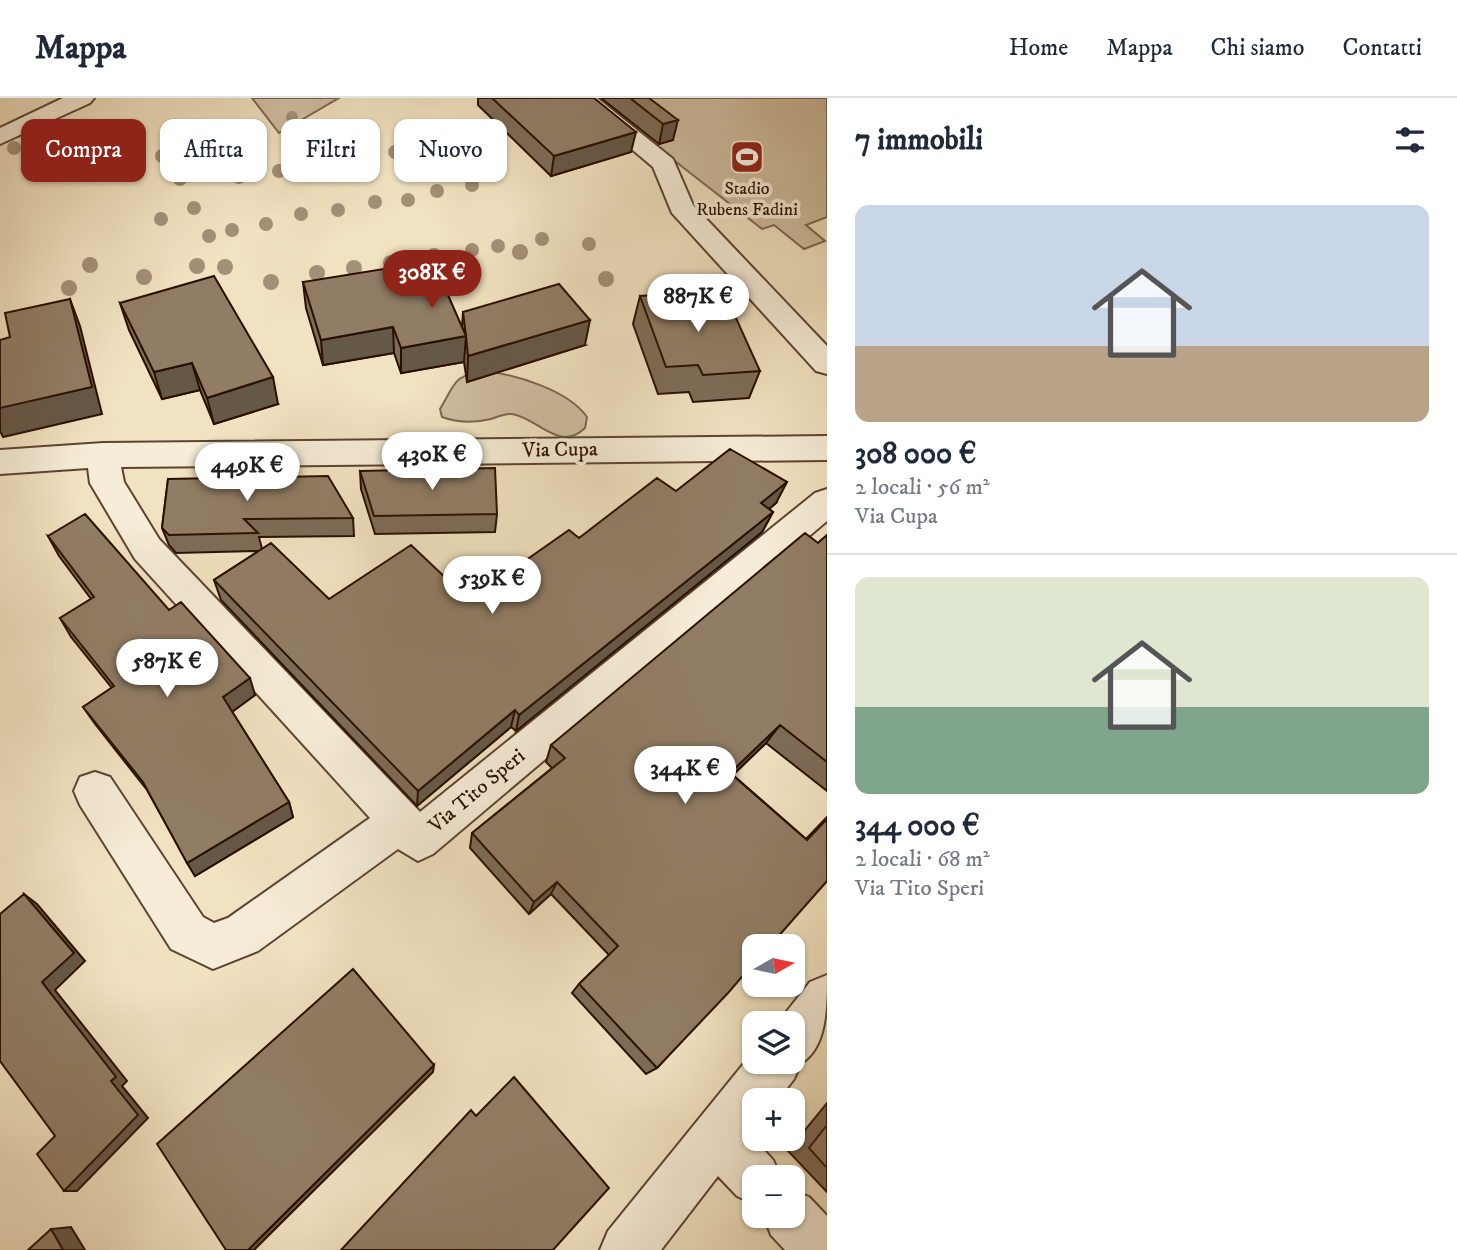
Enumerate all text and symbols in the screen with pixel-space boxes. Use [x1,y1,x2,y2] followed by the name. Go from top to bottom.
[35,28,126,69] text: Mappa
[1009,33,1068,63] text: Home
[1106,33,1173,63] text: Mappa
[1211,33,1305,63] text: Chi siamo
[1343,33,1422,63] text: Contatti
[21,119,146,182] chip: Compra
[160,119,267,182] chip: Affitta
[281,119,380,182] chip: Filtri
[394,119,507,182] chip: Nuovo
[1391,121,1429,159] icon: filters
[855,122,983,159] text: 7 immobili
[728,138,766,176] sports icon: Stadio Rubens Fadini
[696,178,798,221] place label: Stadio Rubens Fadini
[375,250,489,310] pin: 308K €
[1079,250,1205,376] icon: home
[398,258,466,287] text: 308K €
[641,274,755,334] pin: 887K €
[663,282,733,311] text: 887K €
[375,432,489,492] pin: 430K €
[521,436,598,464] street label: Via Cupa
[855,436,976,473] text: 308 000 €
[398,440,466,469] text: 430K €
[190,444,304,503] pin: 449K €
[211,451,283,480] text: 449K €
[855,473,990,502] text: 2 locali · 56 m²
[855,502,938,531] text: Via Cupa
[435,556,549,616] pin: 539K €
[459,564,525,593] text: 539K €
[1079,622,1205,748] icon: home
[110,640,224,699] pin: 587K €
[132,647,202,676] text: 587K €
[423,743,531,840] street label: Via Tito Speri
[628,746,742,806] pin: 344K €
[650,754,720,783] text: 344K €
[855,808,980,845] text: 344 000 €
[855,845,990,874] text: 2 locali · 68 m²
[855,874,984,903] text: Via Tito Speri
[742,934,805,998] north arrow
[742,934,805,1228] map controls
[742,1011,805,1074] button: layers
[742,1088,805,1151] button: +
[742,1165,805,1228] button: −

